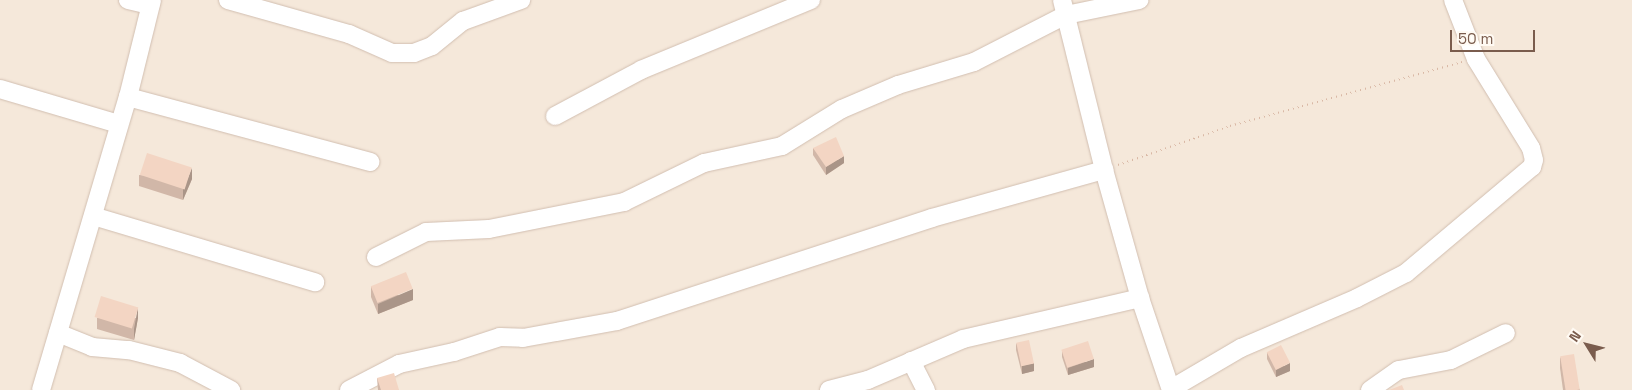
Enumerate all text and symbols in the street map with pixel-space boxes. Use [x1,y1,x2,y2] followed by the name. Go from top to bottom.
[1452,20,1537,52] scale bar
[1458,29,1493,48] text: 50 m
[1562,320,1612,370] north arrow
[1565,327,1585,345] text: N

